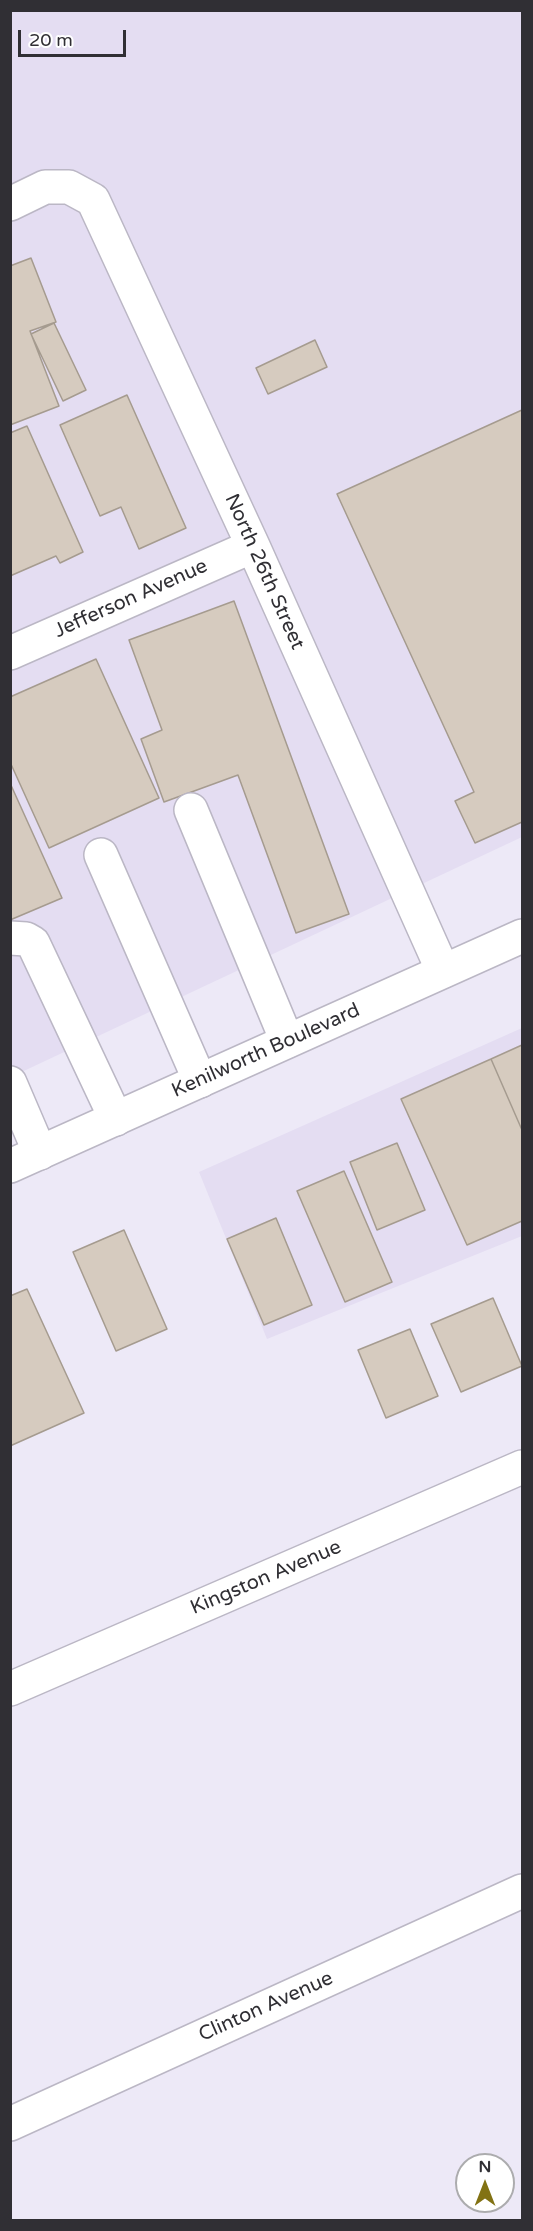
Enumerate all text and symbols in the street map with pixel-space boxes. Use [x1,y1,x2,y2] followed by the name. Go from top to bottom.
[21,18,129,56] scale bar
[29,29,73,51] text: 20 m
[219,490,309,654] street label: North 26th Street
[51,554,211,644] street label: Jefferson Avenue
[168,999,364,1103] street label: Kenilworth Boulevard
[187,1535,345,1621] street label: Kingston Avenue
[195,1967,337,2047] street label: Clinton Avenue
[455,2153,515,2213] north arrow
[479,2157,491,2177] text: N

